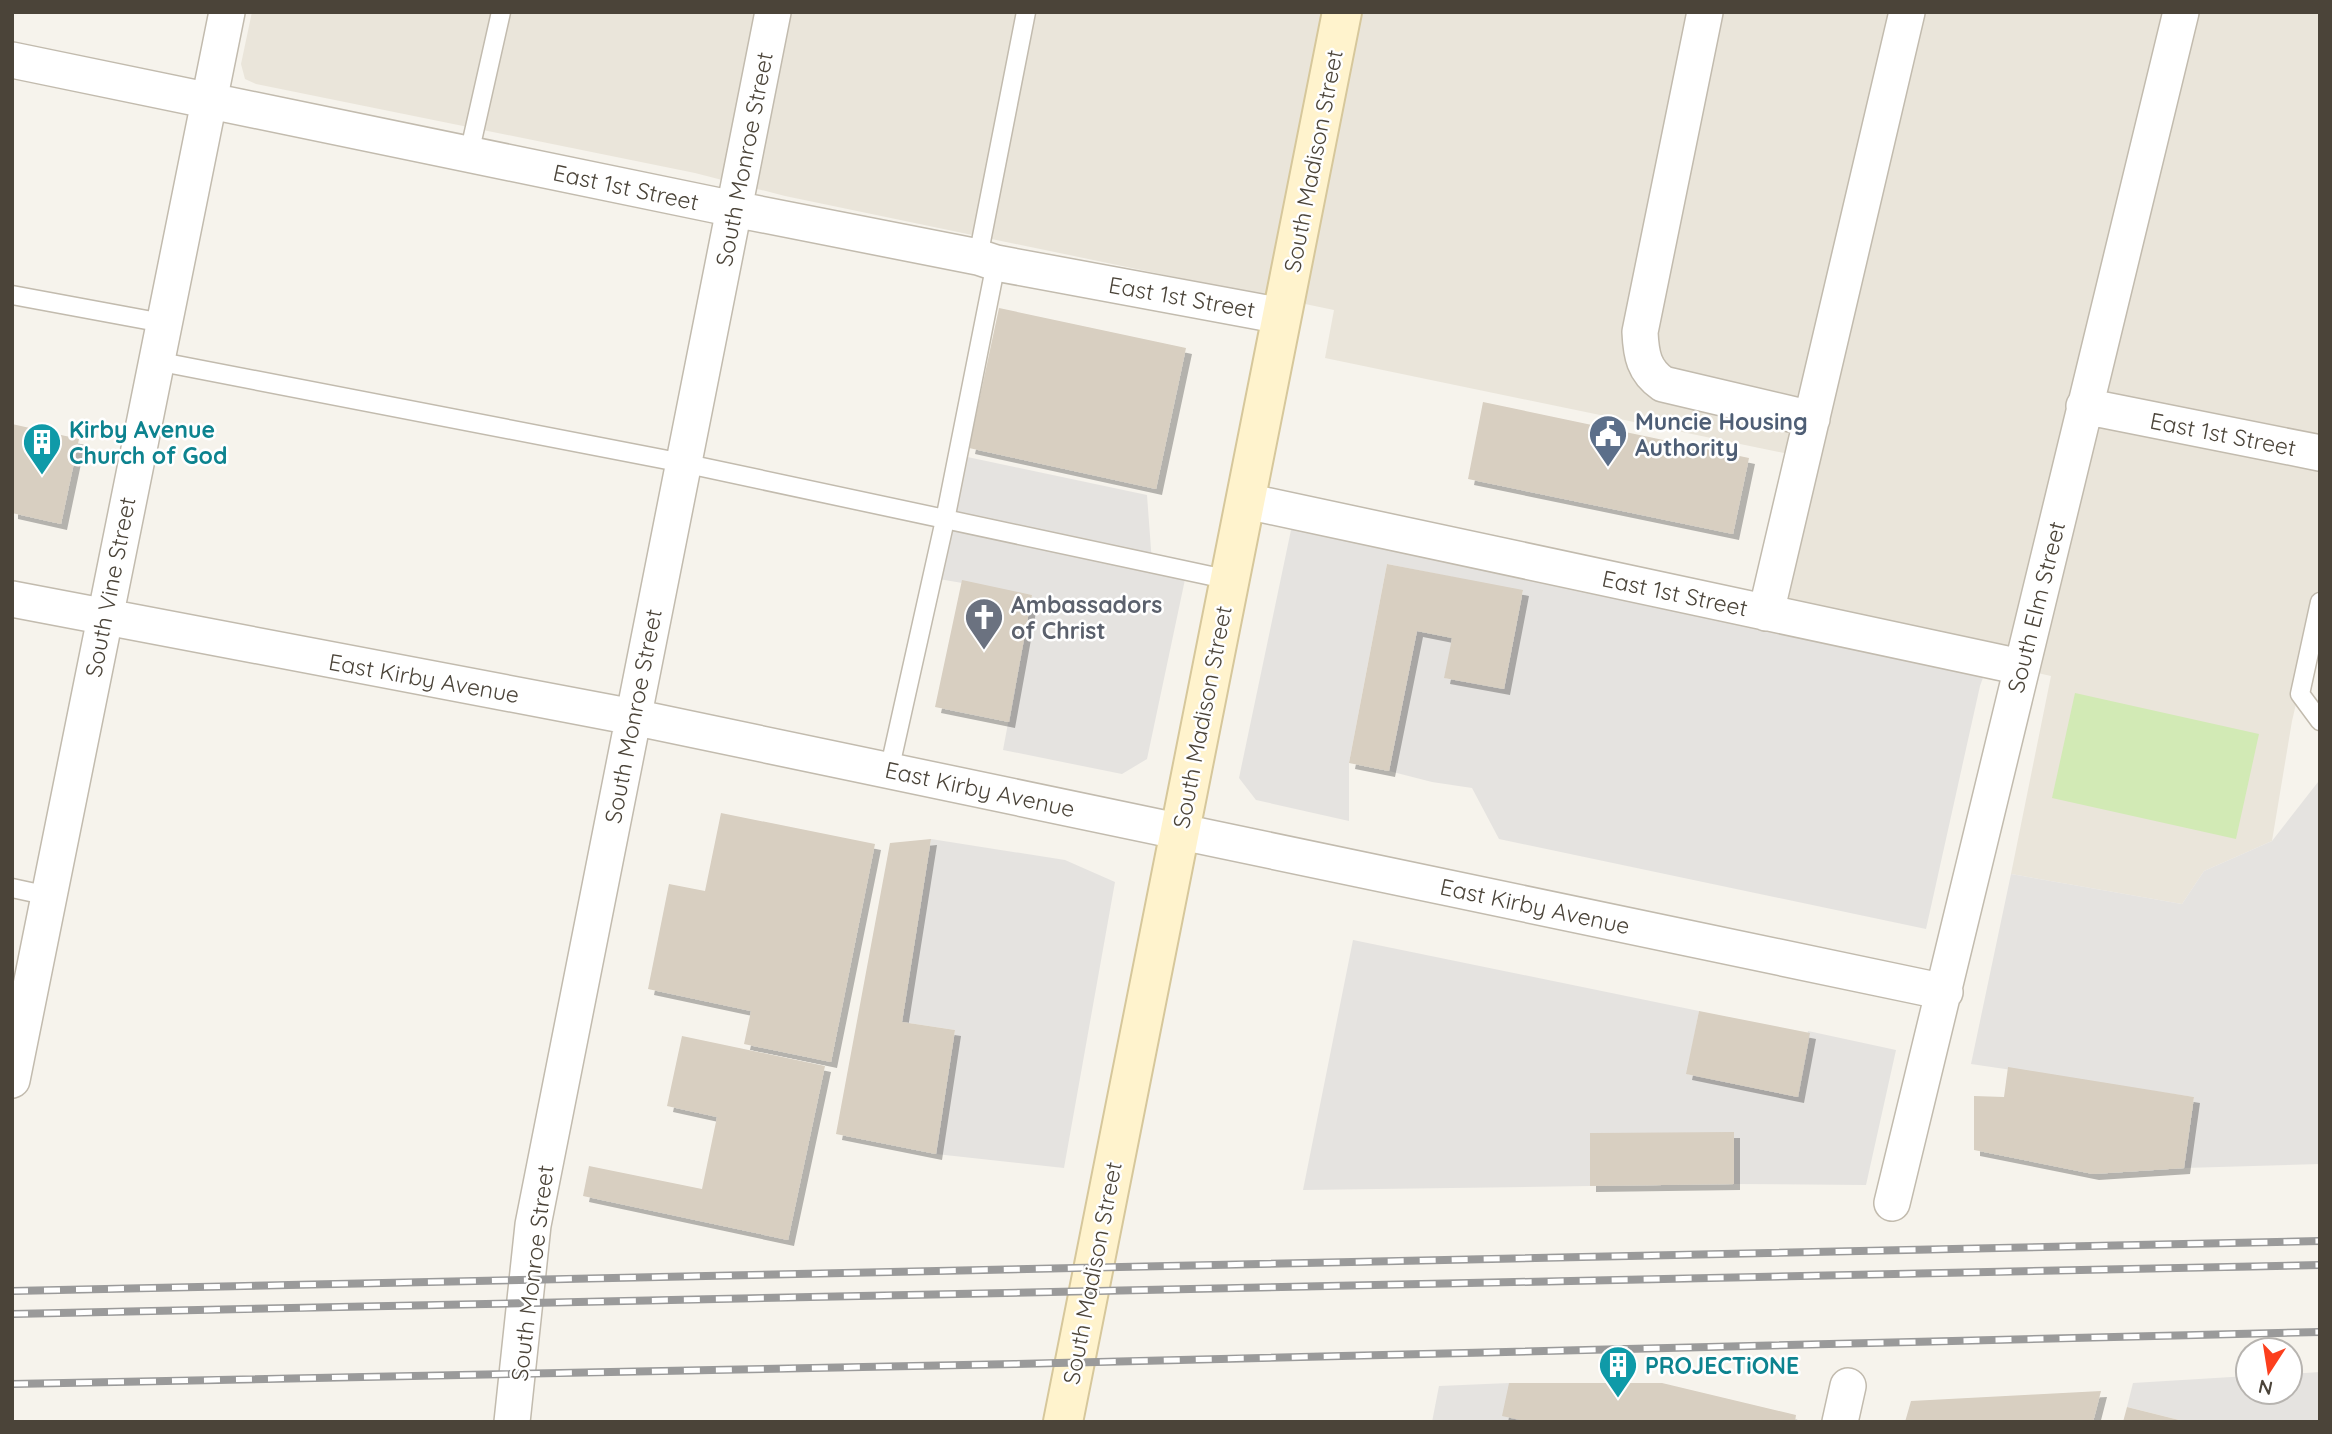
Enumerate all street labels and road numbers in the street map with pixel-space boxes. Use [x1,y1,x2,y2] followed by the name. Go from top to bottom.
[1277,47,1349,275] street label: South Madison Street
[709,49,779,269] street label: South Monroe Street
[551,157,702,217] street label: East 1st Street
[1107,270,1258,324] street label: East 1st Street
[2148,406,2299,462] street label: East 1st Street
[78,494,142,679] street label: South Vine Street
[2001,518,2071,696] street label: South Elm Street
[1600,563,1751,623] street label: East 1st Street
[1166,603,1238,831] street label: South Madison Street
[598,606,668,826] street label: South Monroe Street
[326,647,522,709] street label: East Kirby Avenue
[883,755,1077,823] street label: East Kirby Avenue
[1438,872,1632,940] street label: East Kirby Avenue
[1056,1159,1128,1387] street label: South Madison Street
[504,1163,560,1383] street label: South Monroe Street

